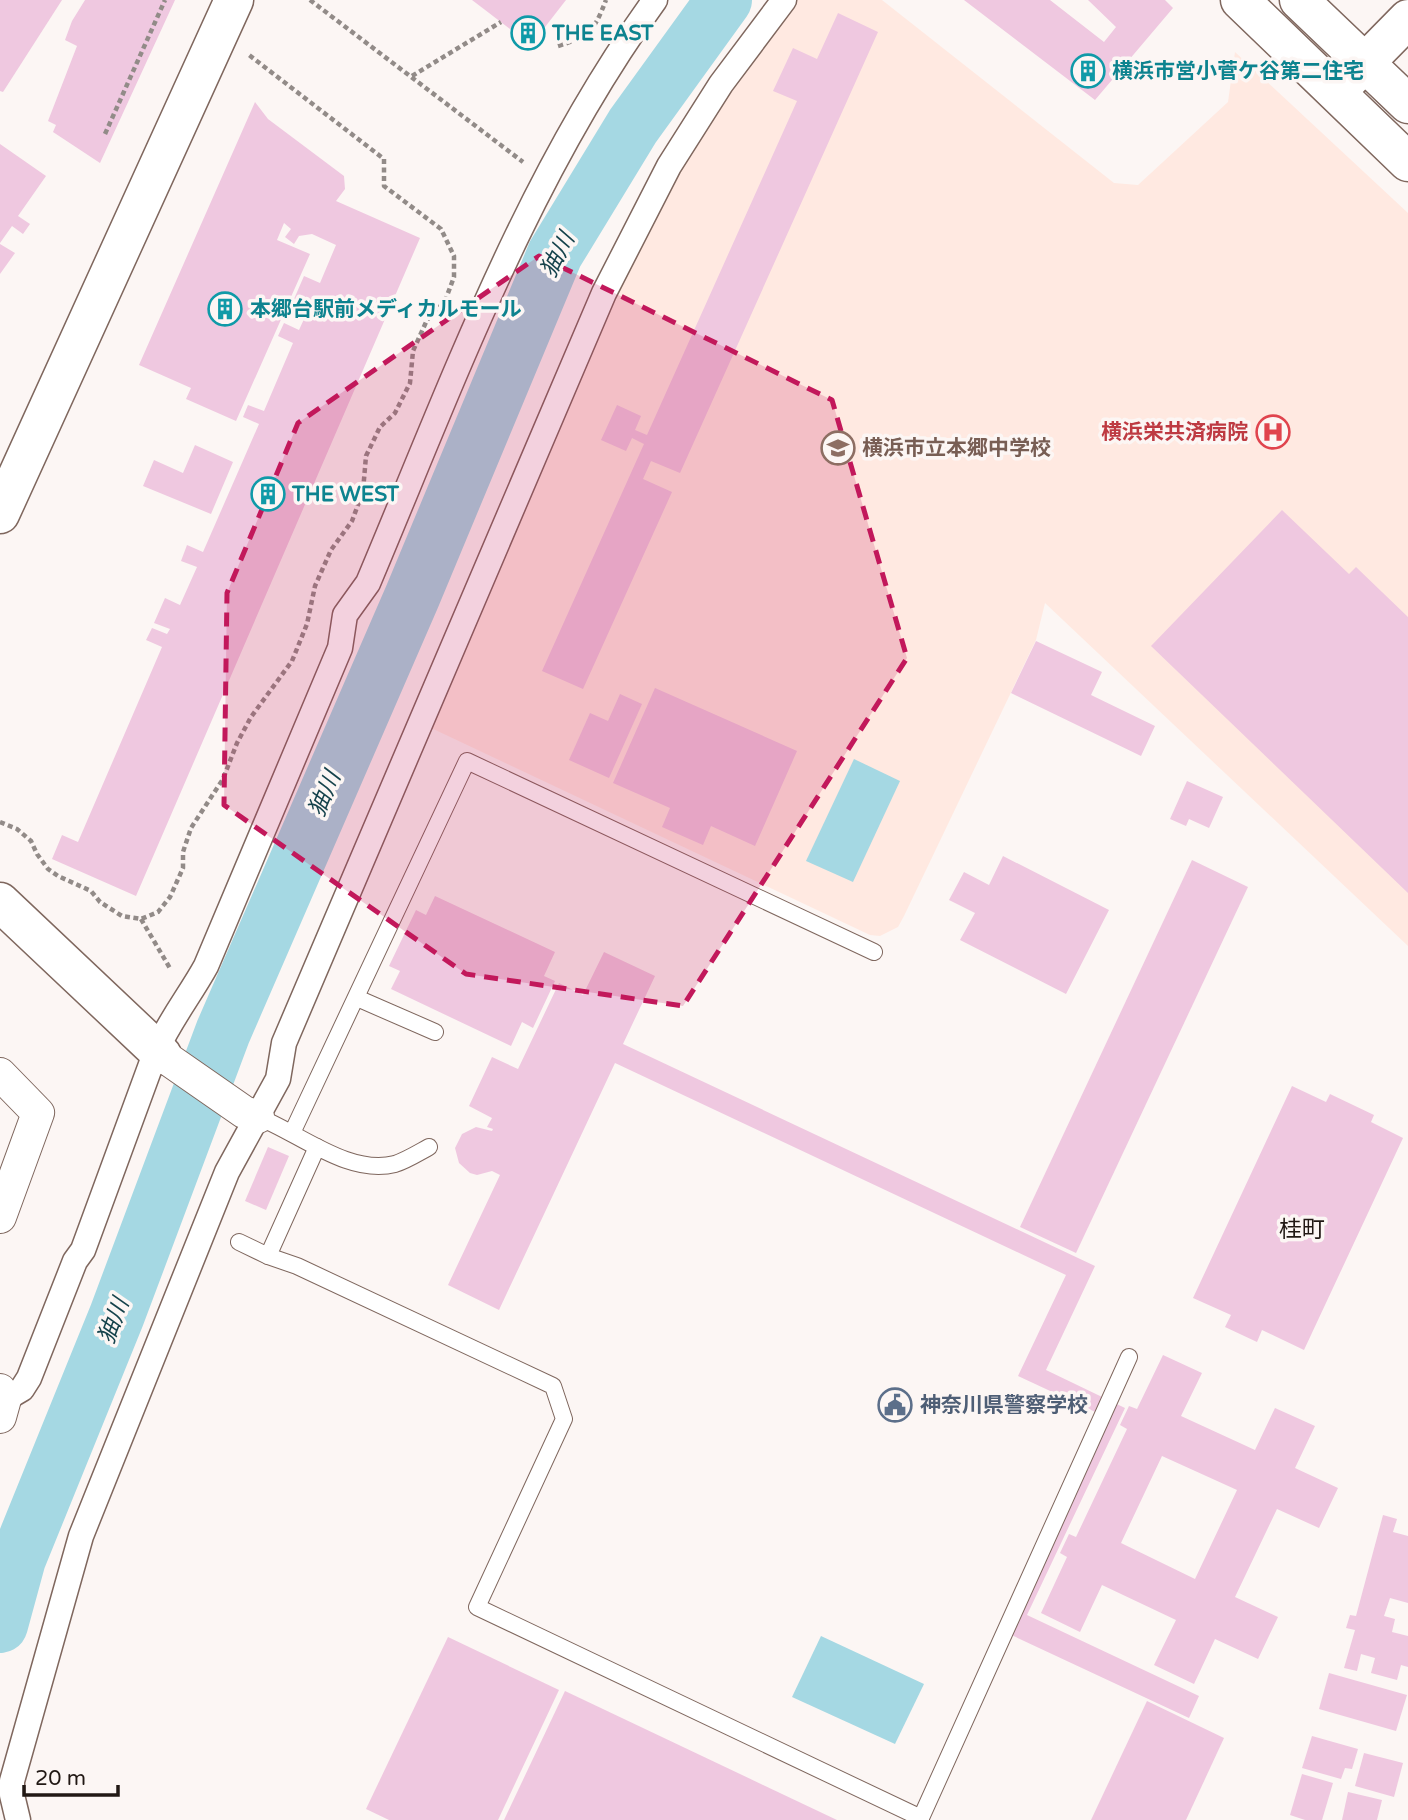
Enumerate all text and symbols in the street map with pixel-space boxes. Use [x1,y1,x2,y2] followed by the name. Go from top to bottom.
[509,14,547,52] building icon: THE EAST
[551,21,654,46] place label: THE EAST
[1069,52,1107,90] building icon: 横浜市営小菅ケ谷第二住宅
[1112,59,1364,84] place label: 横浜市営小菅ケ谷第二住宅
[535,225,582,282] water label: 㹨川
[206,290,244,328] building icon: 本郷台駅前メディカルモール
[250,297,522,322] place label: 本郷台駅前メディカルモール
[1254,413,1292,451] hospital icon: 横浜栄共済病院
[1101,420,1248,445] place label: 横浜栄共済病院
[819,429,857,467] school or university icon: 横浜市立本郷中学校
[862,436,1051,461] place label: 横浜市立本郷中学校
[249,475,287,513] building icon: THE WEST
[291,482,399,507] place label: THE WEST
[303,765,348,821] water label: 㹨川
[1279,1216,1325,1244] district label: 桂町
[93,1292,136,1347] water label: 㹨川
[876,1386,914,1424] public building icon: 神奈川県警察学校
[920,1393,1088,1418] place label: 神奈川県警察学校
[24,1754,119,1798] scale bar
[35,1766,86,1791] text: 20 m

